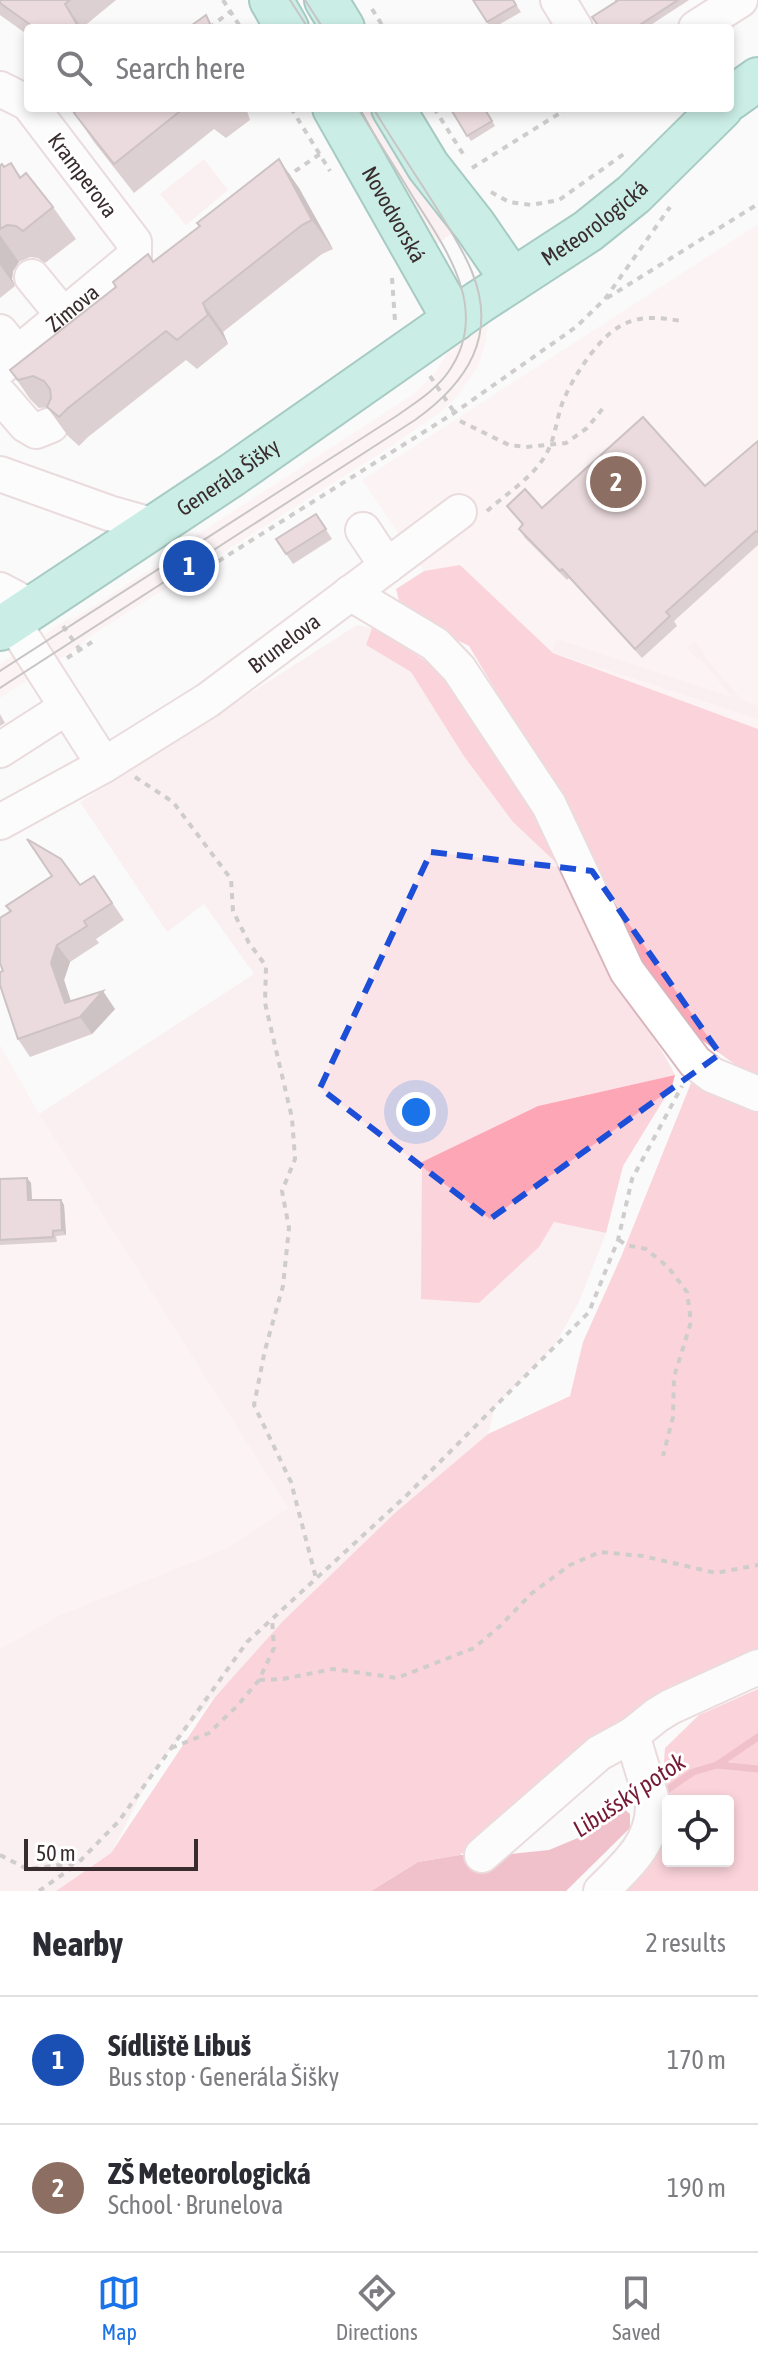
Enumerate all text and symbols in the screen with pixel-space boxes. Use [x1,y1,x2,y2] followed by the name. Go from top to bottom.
[24,24,734,112] search box
[52,46,96,90] icon: search
[116,51,245,85] text: Search here
[43,128,123,222] street label: Kramperova
[357,162,432,267] street label: Novodvorská
[536,175,653,271] street label: Meteorologická
[41,279,104,337] street label: Zimova
[172,433,284,521] street label: Generála Šišky
[590,452,642,512] pin: 2
[163,536,215,596] pin: 1
[243,608,325,679] street label: Brunelova
[396,1092,436,1132] your location
[568,1747,691,1842] water label: Libušský potok
[662,1795,734,1867] map controls
[662,1795,734,1867] button: locate
[24,1835,198,1871] scale bar
[36,1840,76,1866] text: 50 m
[32,1924,123,1963] text: Nearby
[645,1928,726,1958] text: 2 results
[108,2028,251,2062] text: Sídliště Libuš
[52,2045,64,2075] text: 1
[667,2045,726,2075] text: 170 m
[108,2062,339,2092] text: Bus stop · Generála Šišky
[108,2156,311,2190] text: ZŠ Meteorologická
[52,2173,64,2203] text: 2
[667,2173,726,2203] text: 190 m
[108,2190,283,2220] text: School · Brunelova
[97,2271,141,2345] tab: Map
[336,2271,418,2345] tab: Directions
[612,2271,661,2345] tab: Saved

